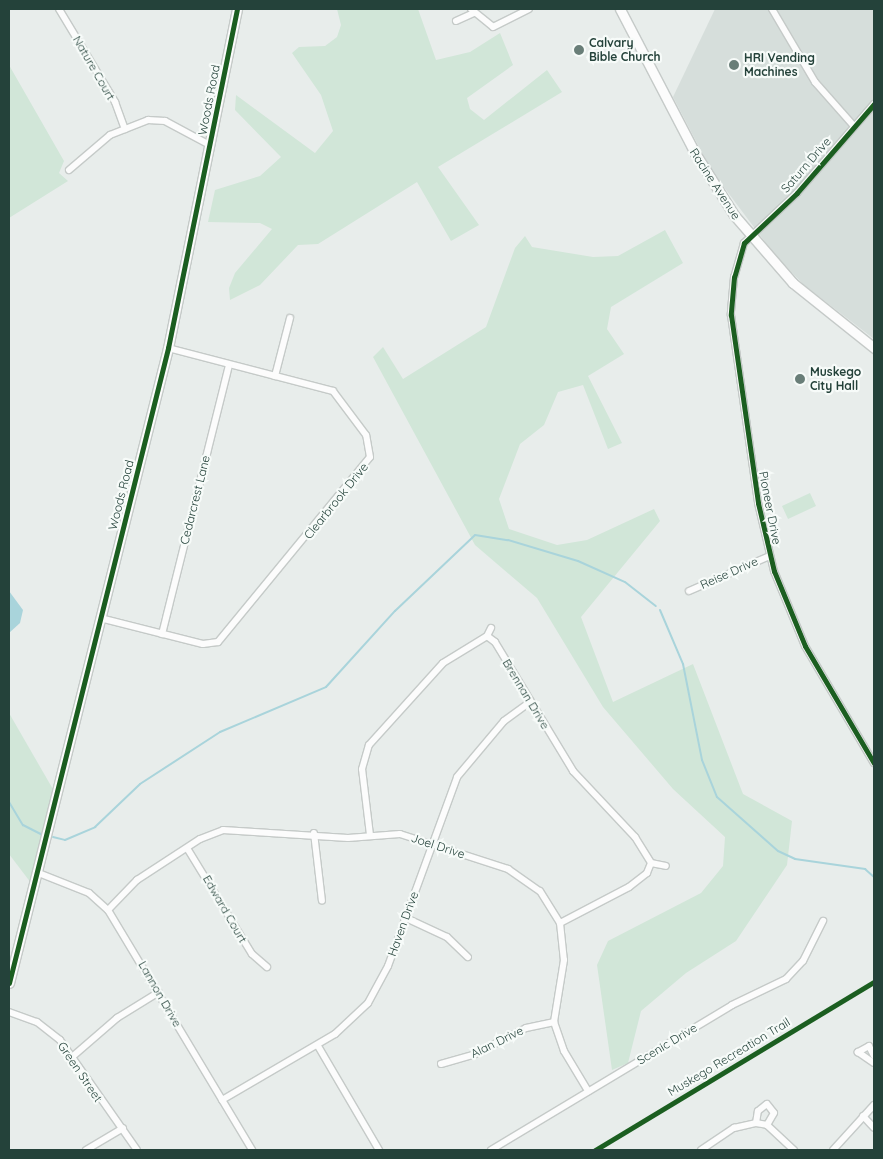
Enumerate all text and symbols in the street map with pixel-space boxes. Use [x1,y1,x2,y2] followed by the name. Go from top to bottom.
[70,33,118,103] street label: Nature Court
[589,36,661,64] place label: Calvary Bible Church
[573,44,585,56] marker: Calvary Bible Church
[744,51,815,79] place label: HRI Vending Machines
[728,59,740,71] marker: HRI Vending Machines
[195,63,223,137] street label: Woods Road
[778,134,834,196] street label: Saturn Drive
[687,146,743,222] street label: Racine Avenue
[810,365,861,393] place label: Muskego City Hall
[794,373,806,385] marker: Muskego City Hall
[177,454,213,546] street label: Cedarcrest Lane
[105,458,137,532] street label: Woods Road
[301,460,371,542] street label: Clearbrook Drive
[756,470,784,546] street label: Pioneer Drive
[698,554,760,592] street label: Reise Drive
[499,656,553,732] street label: Brennan Drive
[409,831,467,861] street label: Joel Drive
[200,873,250,945] street label: Edward Court
[385,890,421,958] street label: Haven Drive
[135,958,185,1030] street label: Lannon Drive
[665,1015,793,1099] street label: Muskego Recreation Trail
[634,1020,700,1068] street label: Scenic Drive
[468,1023,526,1061] street label: Alan Drive
[55,1039,105,1105] street label: Green Street

